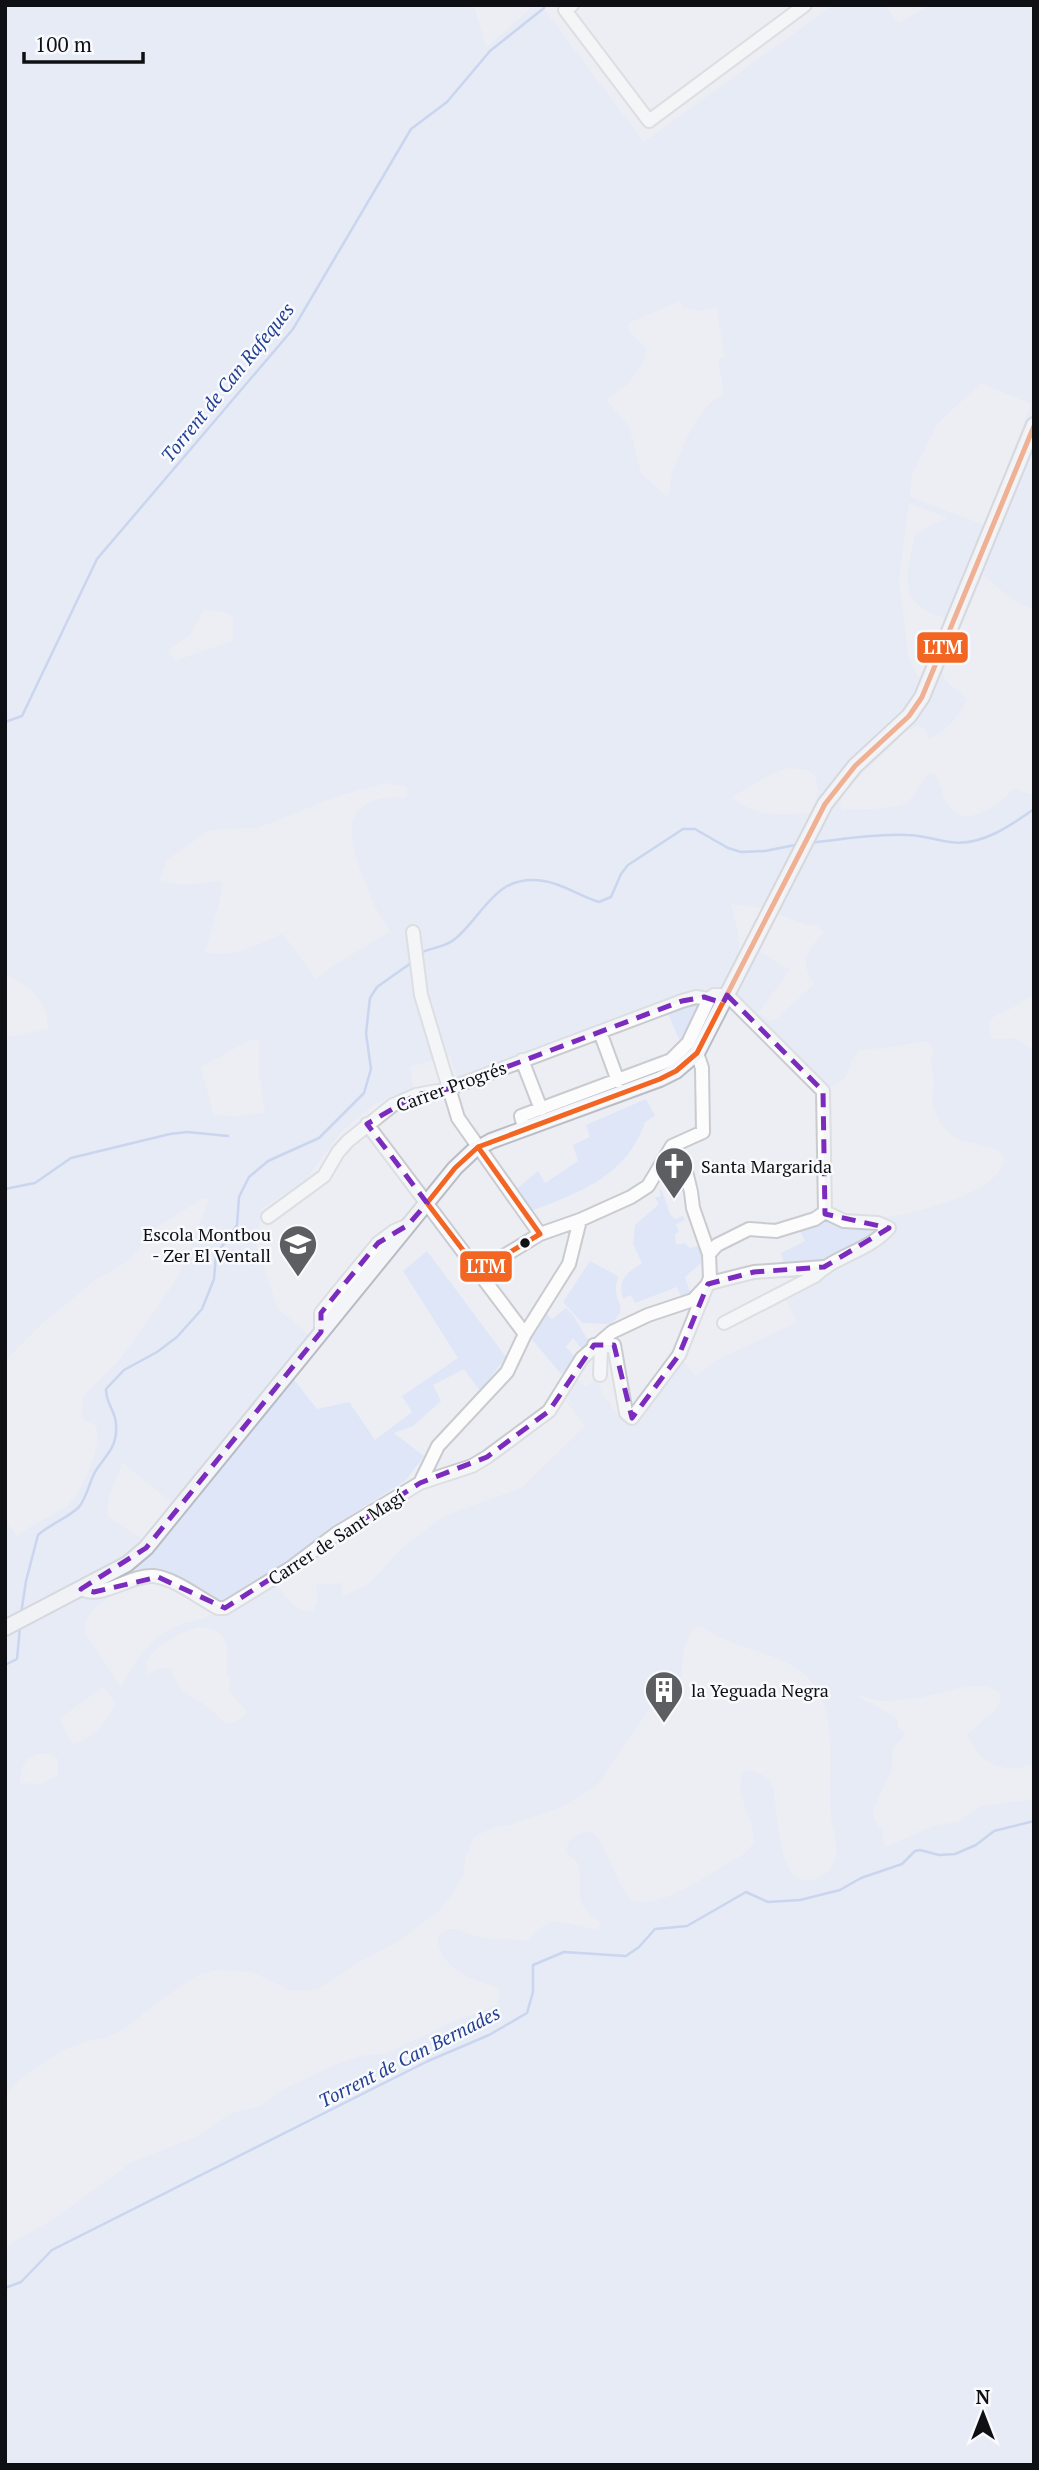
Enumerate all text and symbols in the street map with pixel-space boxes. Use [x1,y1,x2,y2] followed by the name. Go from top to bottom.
[24,21,144,65] scale bar
[35,30,92,58] text: 100 m
[155,297,299,467] water label: Torrent de Can Rafeques
[916,631,969,664] line badge: LTM
[923,634,963,659] text: LTM
[393,1055,509,1117] street label: Carrer Progrés
[653,1145,695,1200] church icon: Santa Margarida
[701,1154,832,1178] place label: Santa Margarida
[143,1222,271,1267] place label: Escola Montbou - Zer El Ventall
[277,1223,319,1278] school or university icon: Escola Montbou - Zer El Ventall
[518,1236,532,1250] unlabelled marker
[459,1250,513,1283] line badge: LTM
[466,1253,506,1278] text: LTM
[263,1484,409,1590] street label: Carrer de Sant Magí
[643,1669,685,1724] building icon: la Yeguada Negra
[691,1678,829,1702] place label: la Yeguada Negra
[314,1999,504,2113] water label: Torrent de Can Bernades
[948,2379,1018,2449] north arrow
[976,2384,991,2409] text: N

